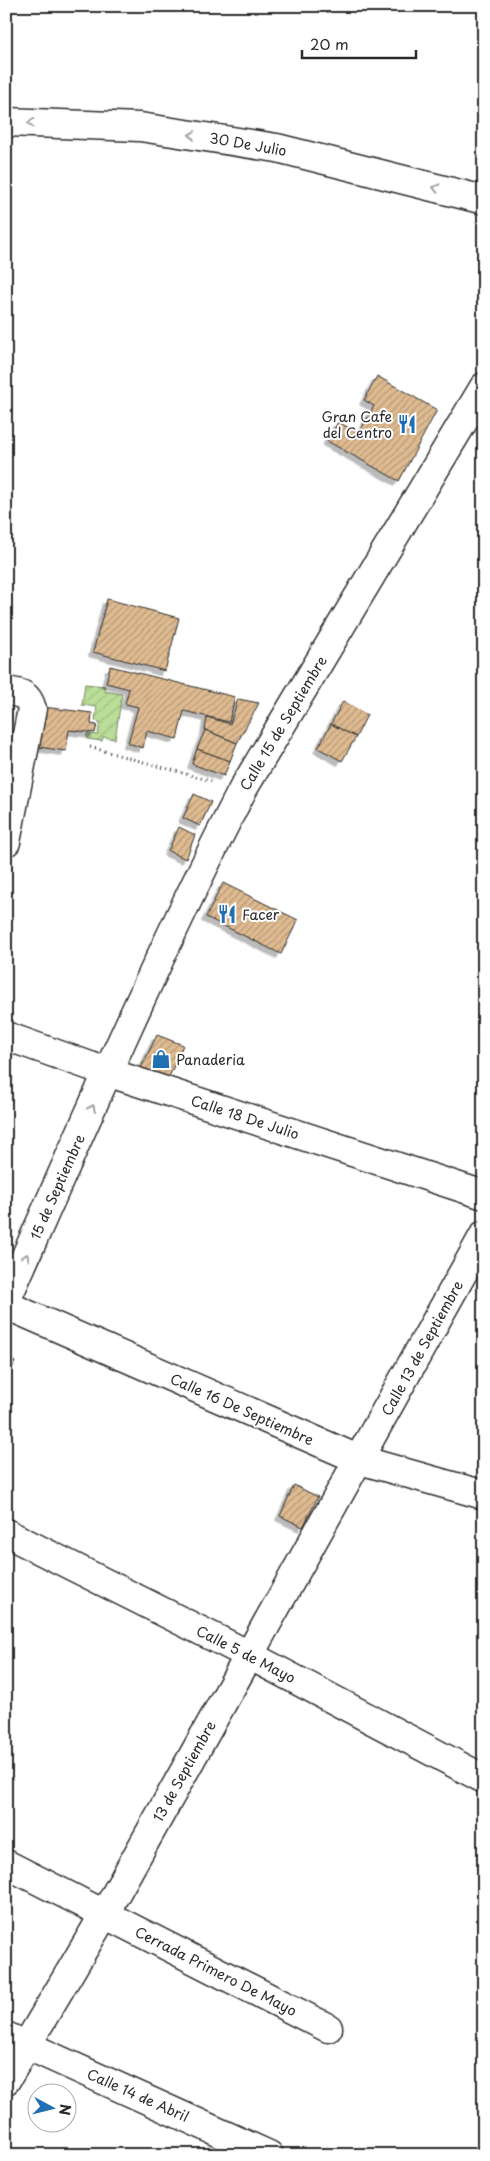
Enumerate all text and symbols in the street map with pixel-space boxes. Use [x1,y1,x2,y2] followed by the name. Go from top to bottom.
[302,28,416,60] scale bar
[310,32,349,55] text: 20 m
[26,117,34,128] one-way arrow
[208,127,289,161] street label: 30 De Julio
[188,130,197,140] one-way arrow
[432,183,441,194] one-way arrow
[321,406,392,443] place label: Gran Cafe del Centro
[396,413,418,435] restaurant icon: Gran Cafe del Centro
[234,651,332,794] street label: Calle 15 de Septiembre
[216,903,238,925] restaurant icon: Facer
[242,904,280,925] place label: Facer
[150,1048,172,1070] shop icon: Panaderia
[176,1049,245,1070] place label: Panaderia
[188,1090,302,1144] street label: Calle 18 De Julio
[85,1104,96,1113] one-way arrow
[24,1131,90,1243] street label: 15 de Septiembre
[19,1253,30,1262] one-way arrow
[376,1276,468,1419] street label: Calle 13 de Septiembre
[167,1368,317,1450] street label: Calle 16 De Septiembre
[193,1620,299,1688] street label: Calle 5 de Mayo
[148,1716,221,1825] street label: 13 de Septiembre
[132,1921,301,2021] street label: Cerrada Primero De Mayo
[84,2063,192,2127] street label: Calle 14 de Abril
[28,2084,78,2134] north arrow
[54,2103,76,2116] text: N

